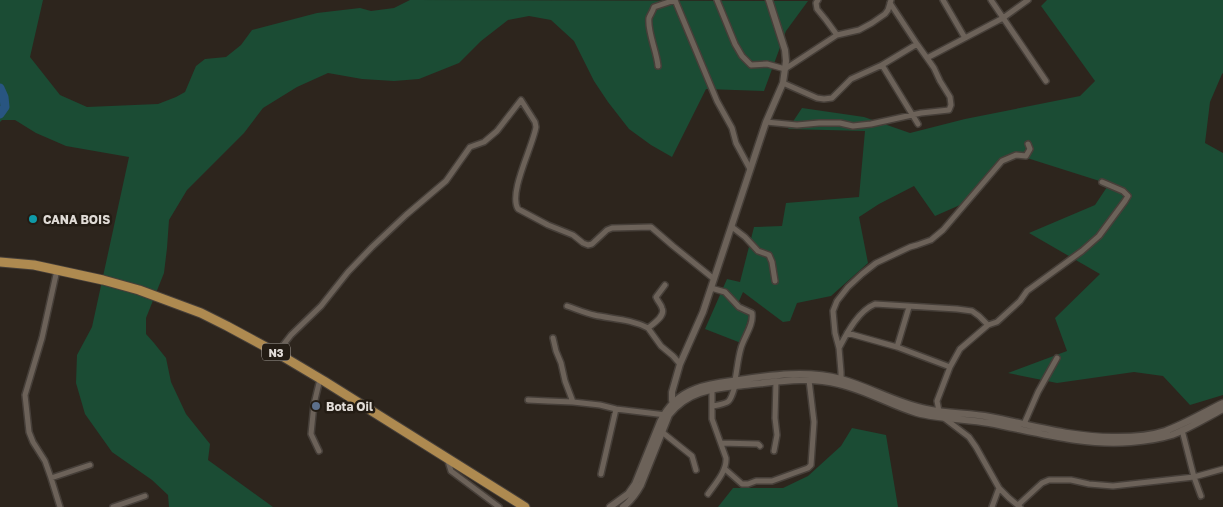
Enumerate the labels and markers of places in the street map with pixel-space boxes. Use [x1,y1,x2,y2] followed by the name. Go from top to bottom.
[43,212,110,227] place label: CANA BOIS
[27,213,39,225] marker: CANA BOIS
[326,399,373,414] place label: Bota Oil
[310,400,322,412] marker: Bota Oil

